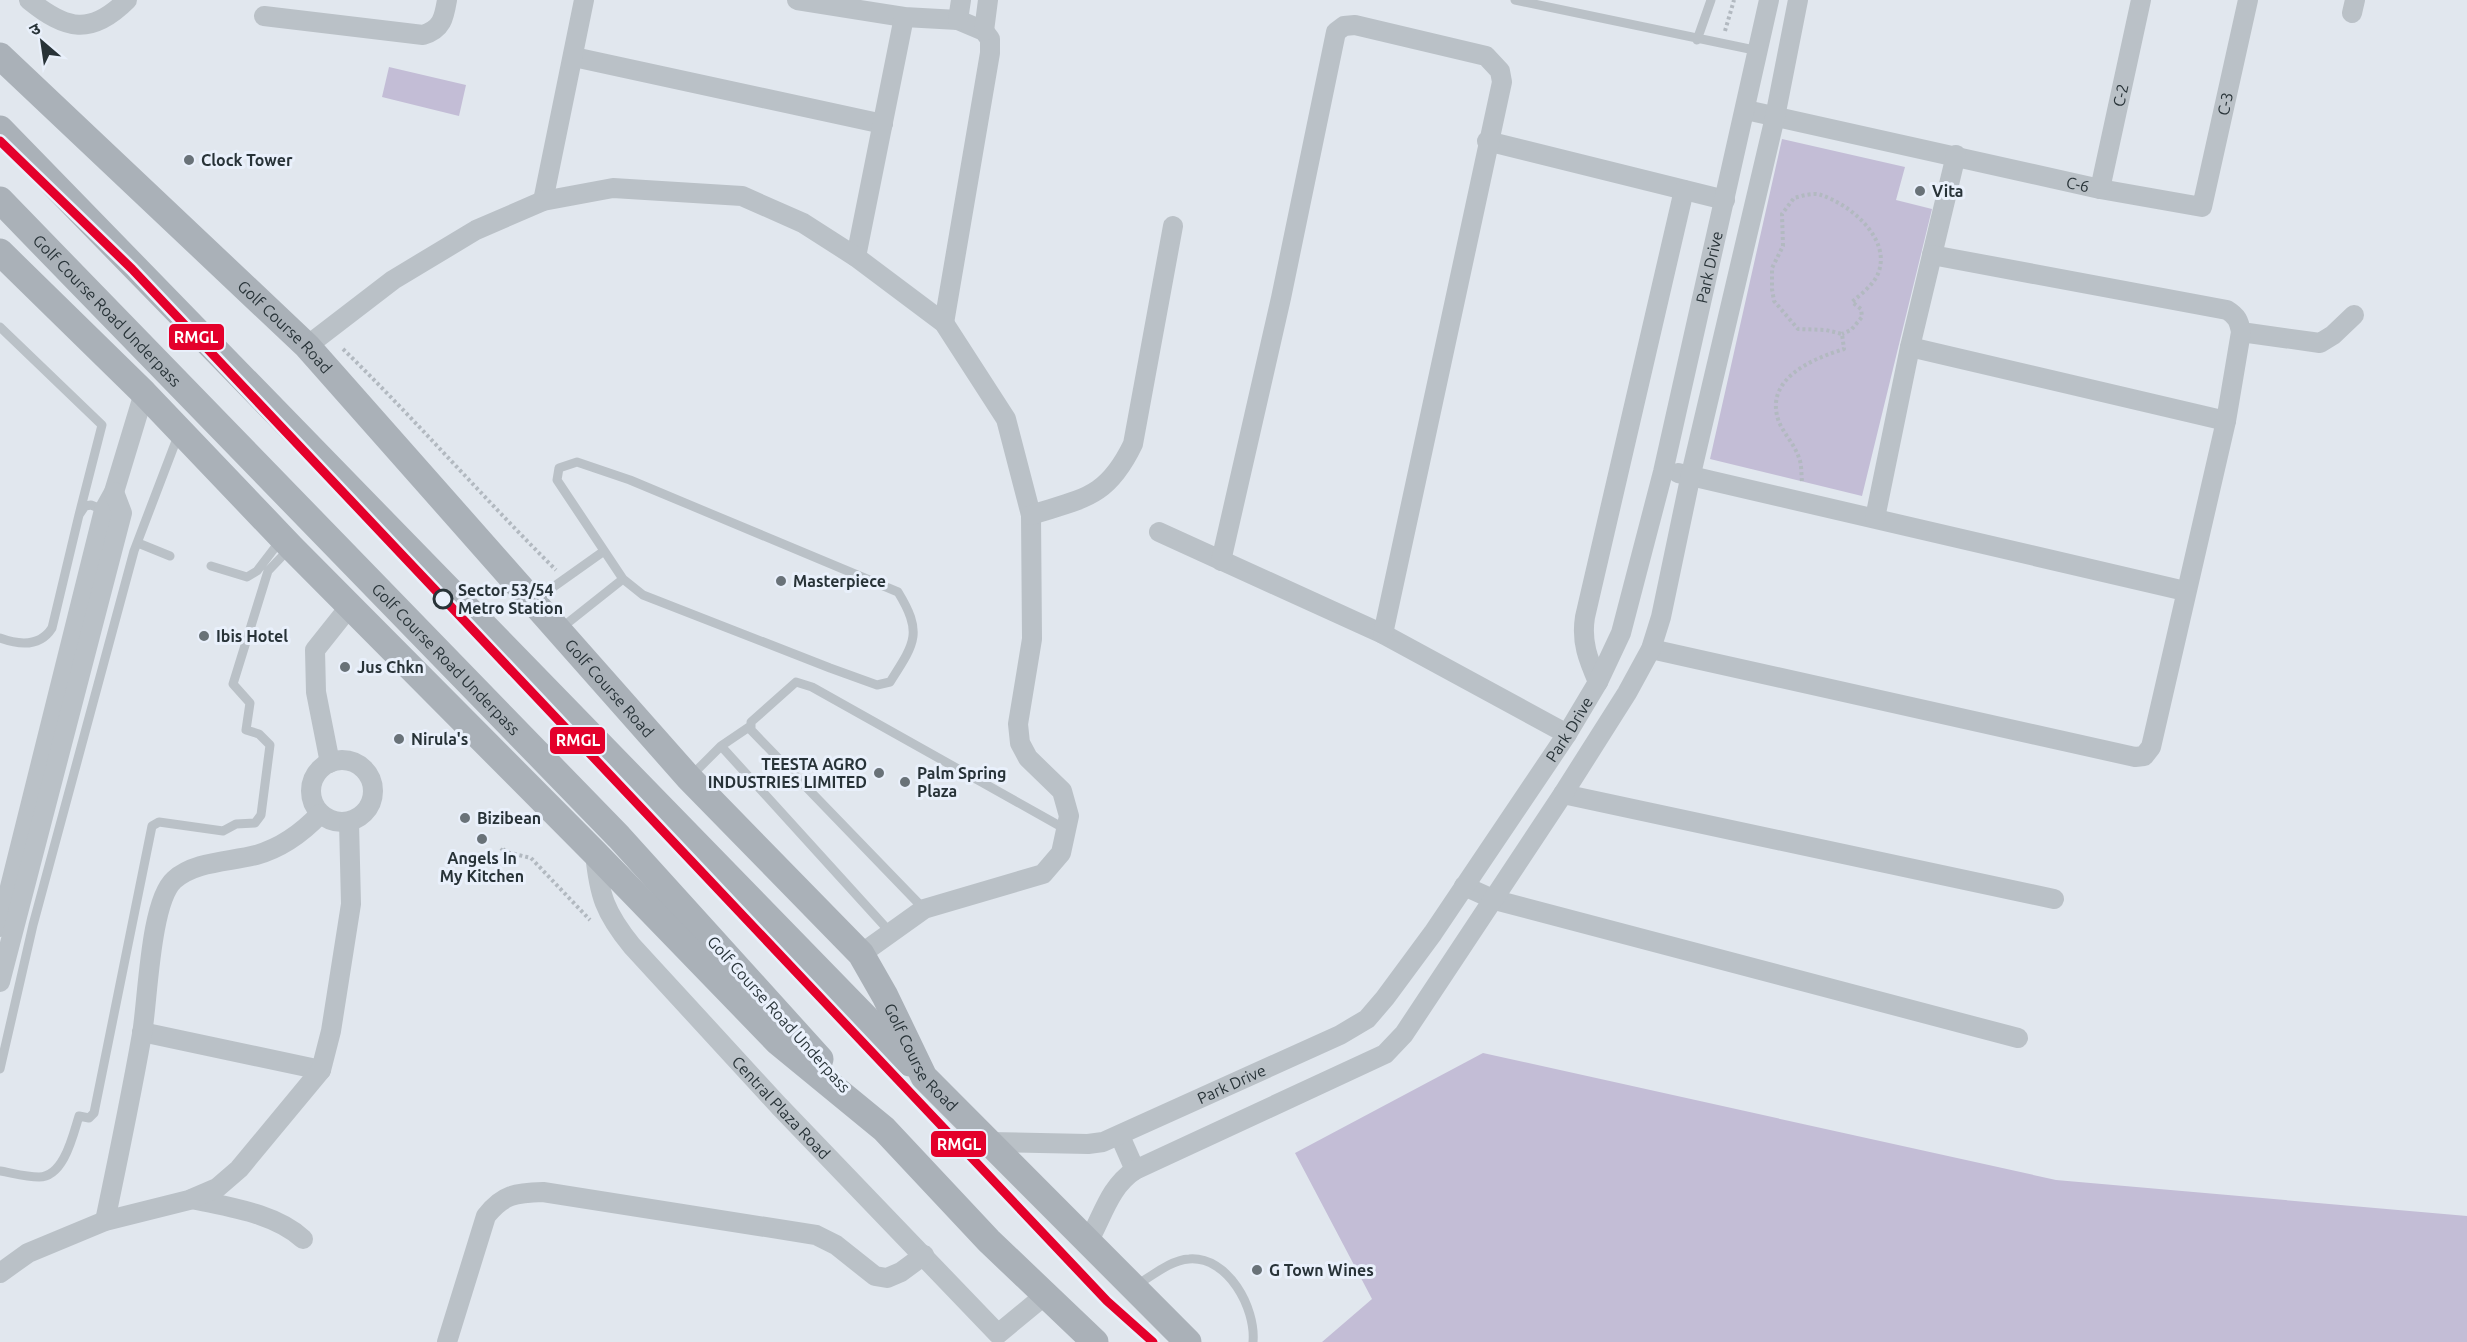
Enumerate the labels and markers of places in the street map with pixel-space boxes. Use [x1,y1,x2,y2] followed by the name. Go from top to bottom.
[201,151,293,169] place label: Clock Tower
[182,153,196,167] marker: Clock Tower
[1932,182,1964,200] place label: Vita
[1913,184,1927,198] marker: Vita
[793,572,886,590] place label: Masterpiece
[774,574,788,588] marker: Masterpiece
[458,581,563,617] place label: Sector 53/54 Metro Station
[433,589,453,609] marker: Sector 53/54 Metro Station
[216,627,288,645] place label: Ibis Hotel
[197,629,211,643] marker: Ibis Hotel
[357,658,424,676] place label: Jus Chkn
[338,660,352,674] marker: Jus Chkn
[411,730,468,748] place label: Nirula's
[392,732,406,746] marker: Nirula's
[708,755,867,791] place label: TEESTA AGRO INDUSTRIES LIMITED
[917,764,1006,800] place label: Palm Spring Plaza
[872,766,886,780] marker: TEESTA AGRO INDUSTRIES LIMITED
[898,775,912,789] marker: Palm Spring Plaza
[477,809,541,827] place label: Bizibean
[458,811,472,825] marker: Bizibean
[475,832,489,846] marker: Angels In My Kitchen
[440,849,524,885] place label: Angels In My Kitchen
[1269,1261,1374,1279] place label: G Town Wines
[1250,1263,1264,1277] marker: G Town Wines

